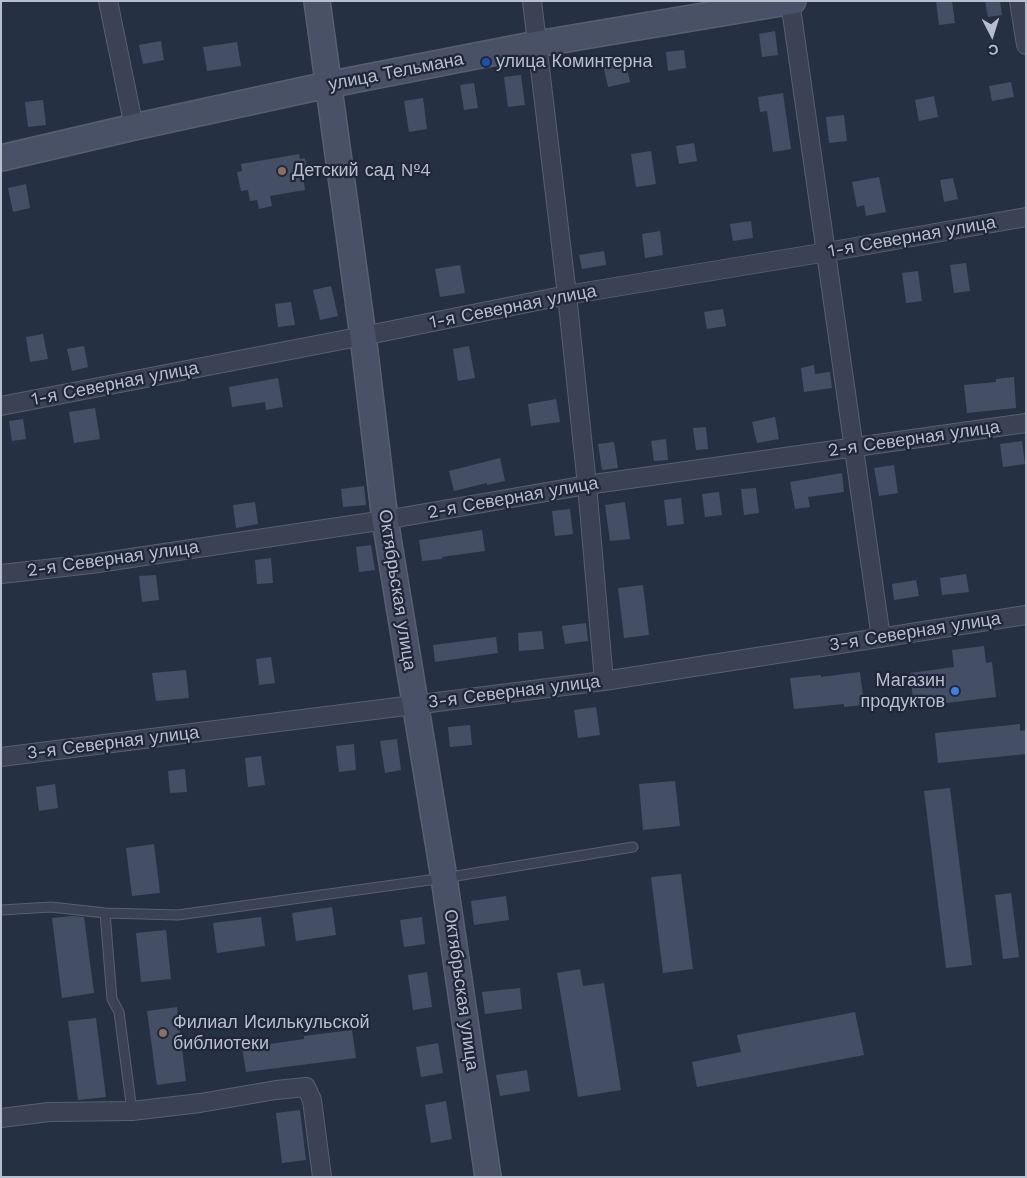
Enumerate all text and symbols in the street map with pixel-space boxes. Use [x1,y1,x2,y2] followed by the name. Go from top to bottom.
[967,10,1017,60] north arrow
[988,42,999,58] text: С
[327,48,465,96] street label: улица Тельмана
[496,51,653,73] place label: улица Коминтерна
[480,56,492,68] marker: улица Коминтерна
[292,160,431,182] place label: Детский сад №4
[276,165,288,177] marker: Детский сад №4
[827,212,997,262] street label: 1-я Северная улица
[428,280,598,334] street label: 1-я Северная улица
[30,357,200,411] street label: 1-я Северная улица
[827,416,1001,462] street label: 2-я Северная улица
[426,472,600,524] street label: 2-я Северная улица
[374,508,420,672] street label: Октябрьская улица
[26,536,200,582] street label: 2-я Северная улица
[828,608,1002,656] street label: 3-я Северная улица
[860,670,945,712] place label: Магазин продуктов
[427,671,601,713] street label: 3-я Северная улица
[949,685,961,697] marker: Магазин продуктов
[26,722,200,764] street label: 3-я Северная улица
[439,908,483,1072] street label: Октябрьская улица
[173,1012,370,1054] place label: Филиал Исилькульской библиотеки
[157,1027,169,1039] marker: Филиал Исилькульской библиотеки

